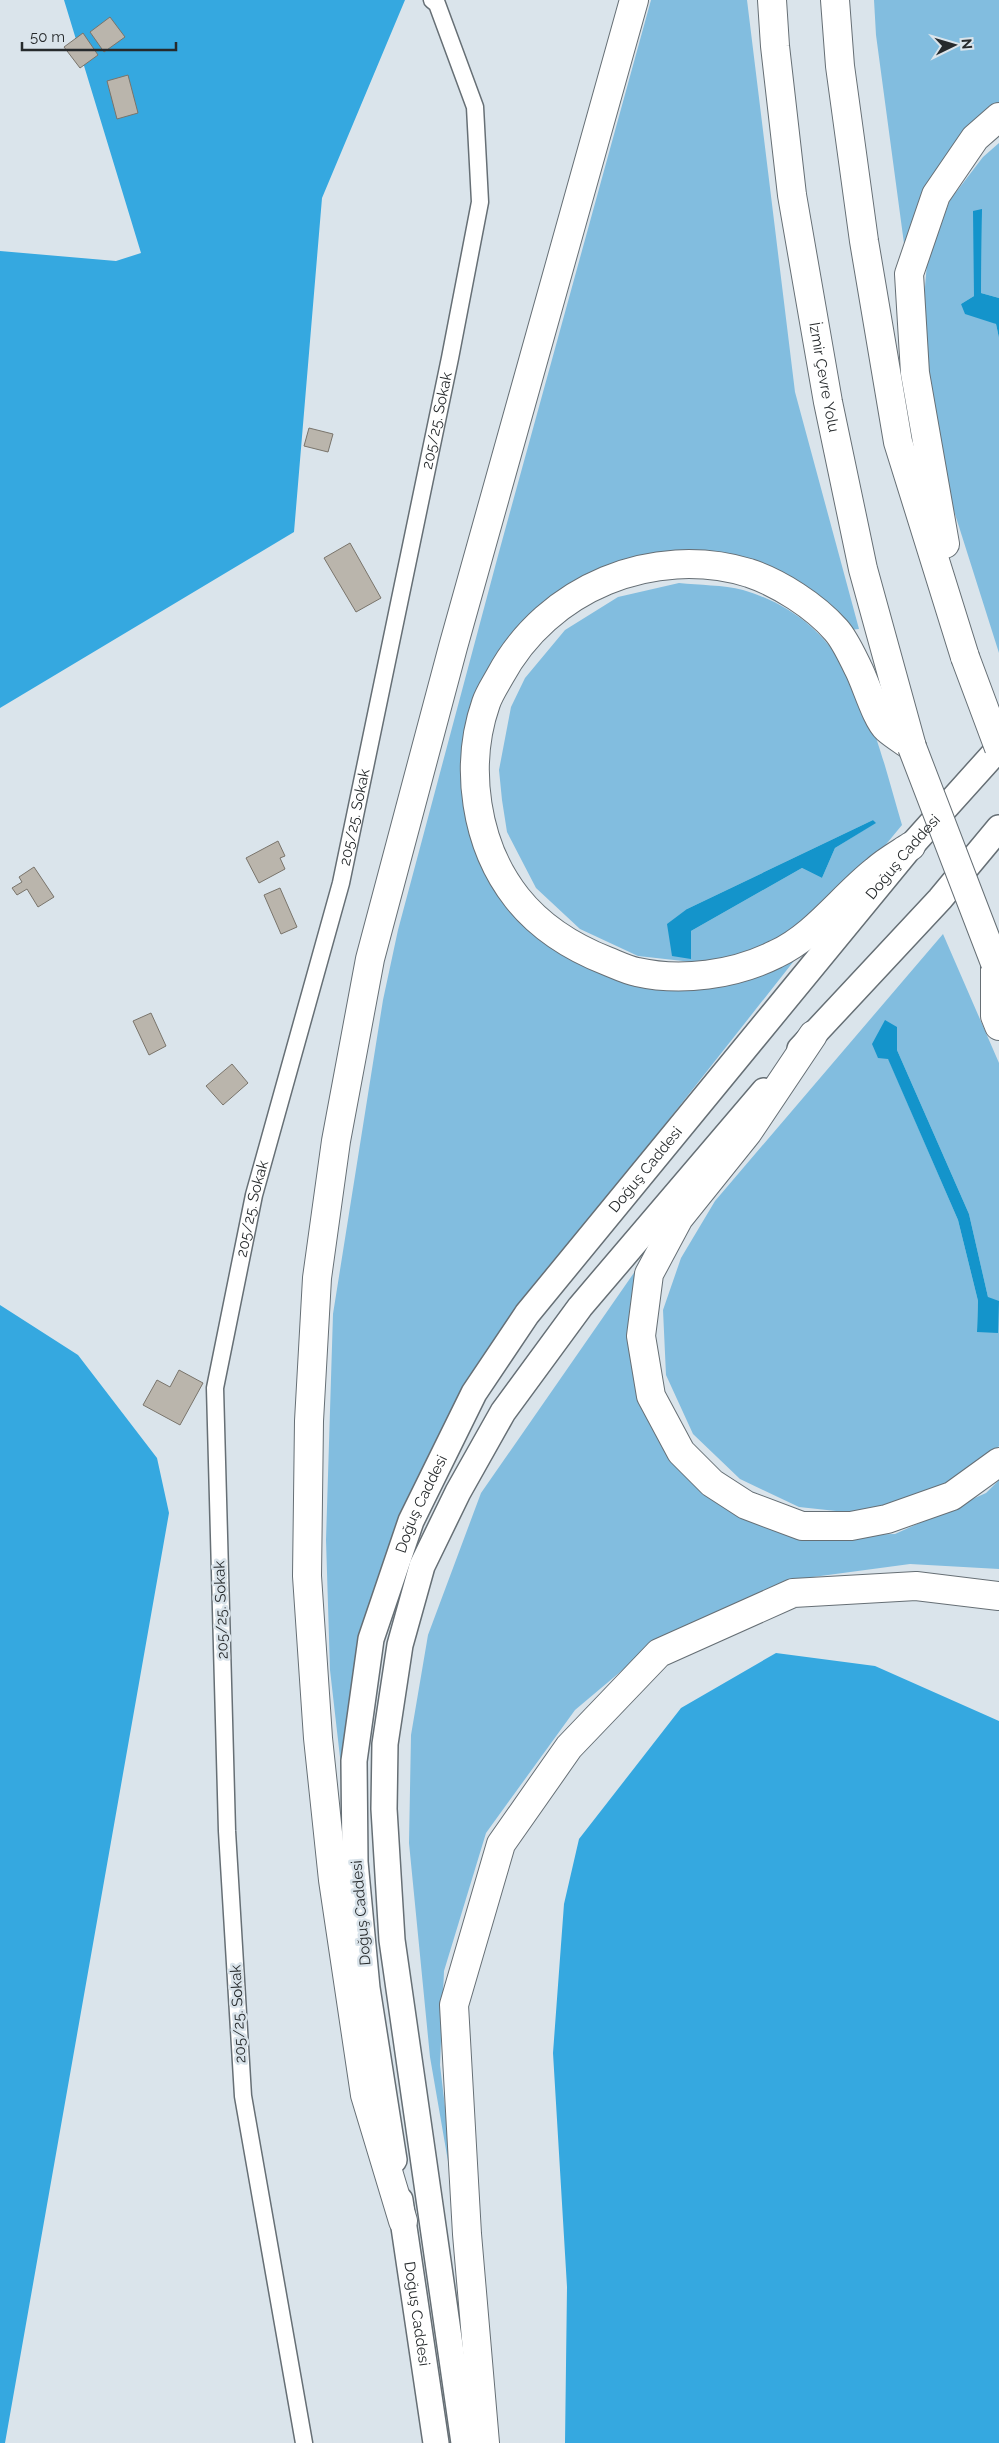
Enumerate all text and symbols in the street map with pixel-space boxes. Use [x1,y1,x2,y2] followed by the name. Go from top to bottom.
[22,20,176,52] scale bar
[929,20,979,70] north arrow
[30,28,65,46] text: 50 m
[959,38,975,50] text: N
[805,321,843,434] street label: İzmir Çevre Yolu
[418,370,456,471] street label: 205/25. Sokak
[336,767,374,867] street label: 205/25. Sokak
[862,811,944,903] street label: Doğuş Caddesi
[605,1123,686,1216] street label: Doğuş Caddesi
[233,1158,272,1259] street label: 205/25. Sokak
[392,1452,451,1555] street label: Doğuş Caddesi
[210,1560,232,1660] street label: 205/25. Sokak
[347,1860,375,1966] street label: Doğuş Caddesi
[226,1964,250,2064] street label: 205/25. Sokak
[400,2260,433,2367] street label: Doğuş Caddesi

